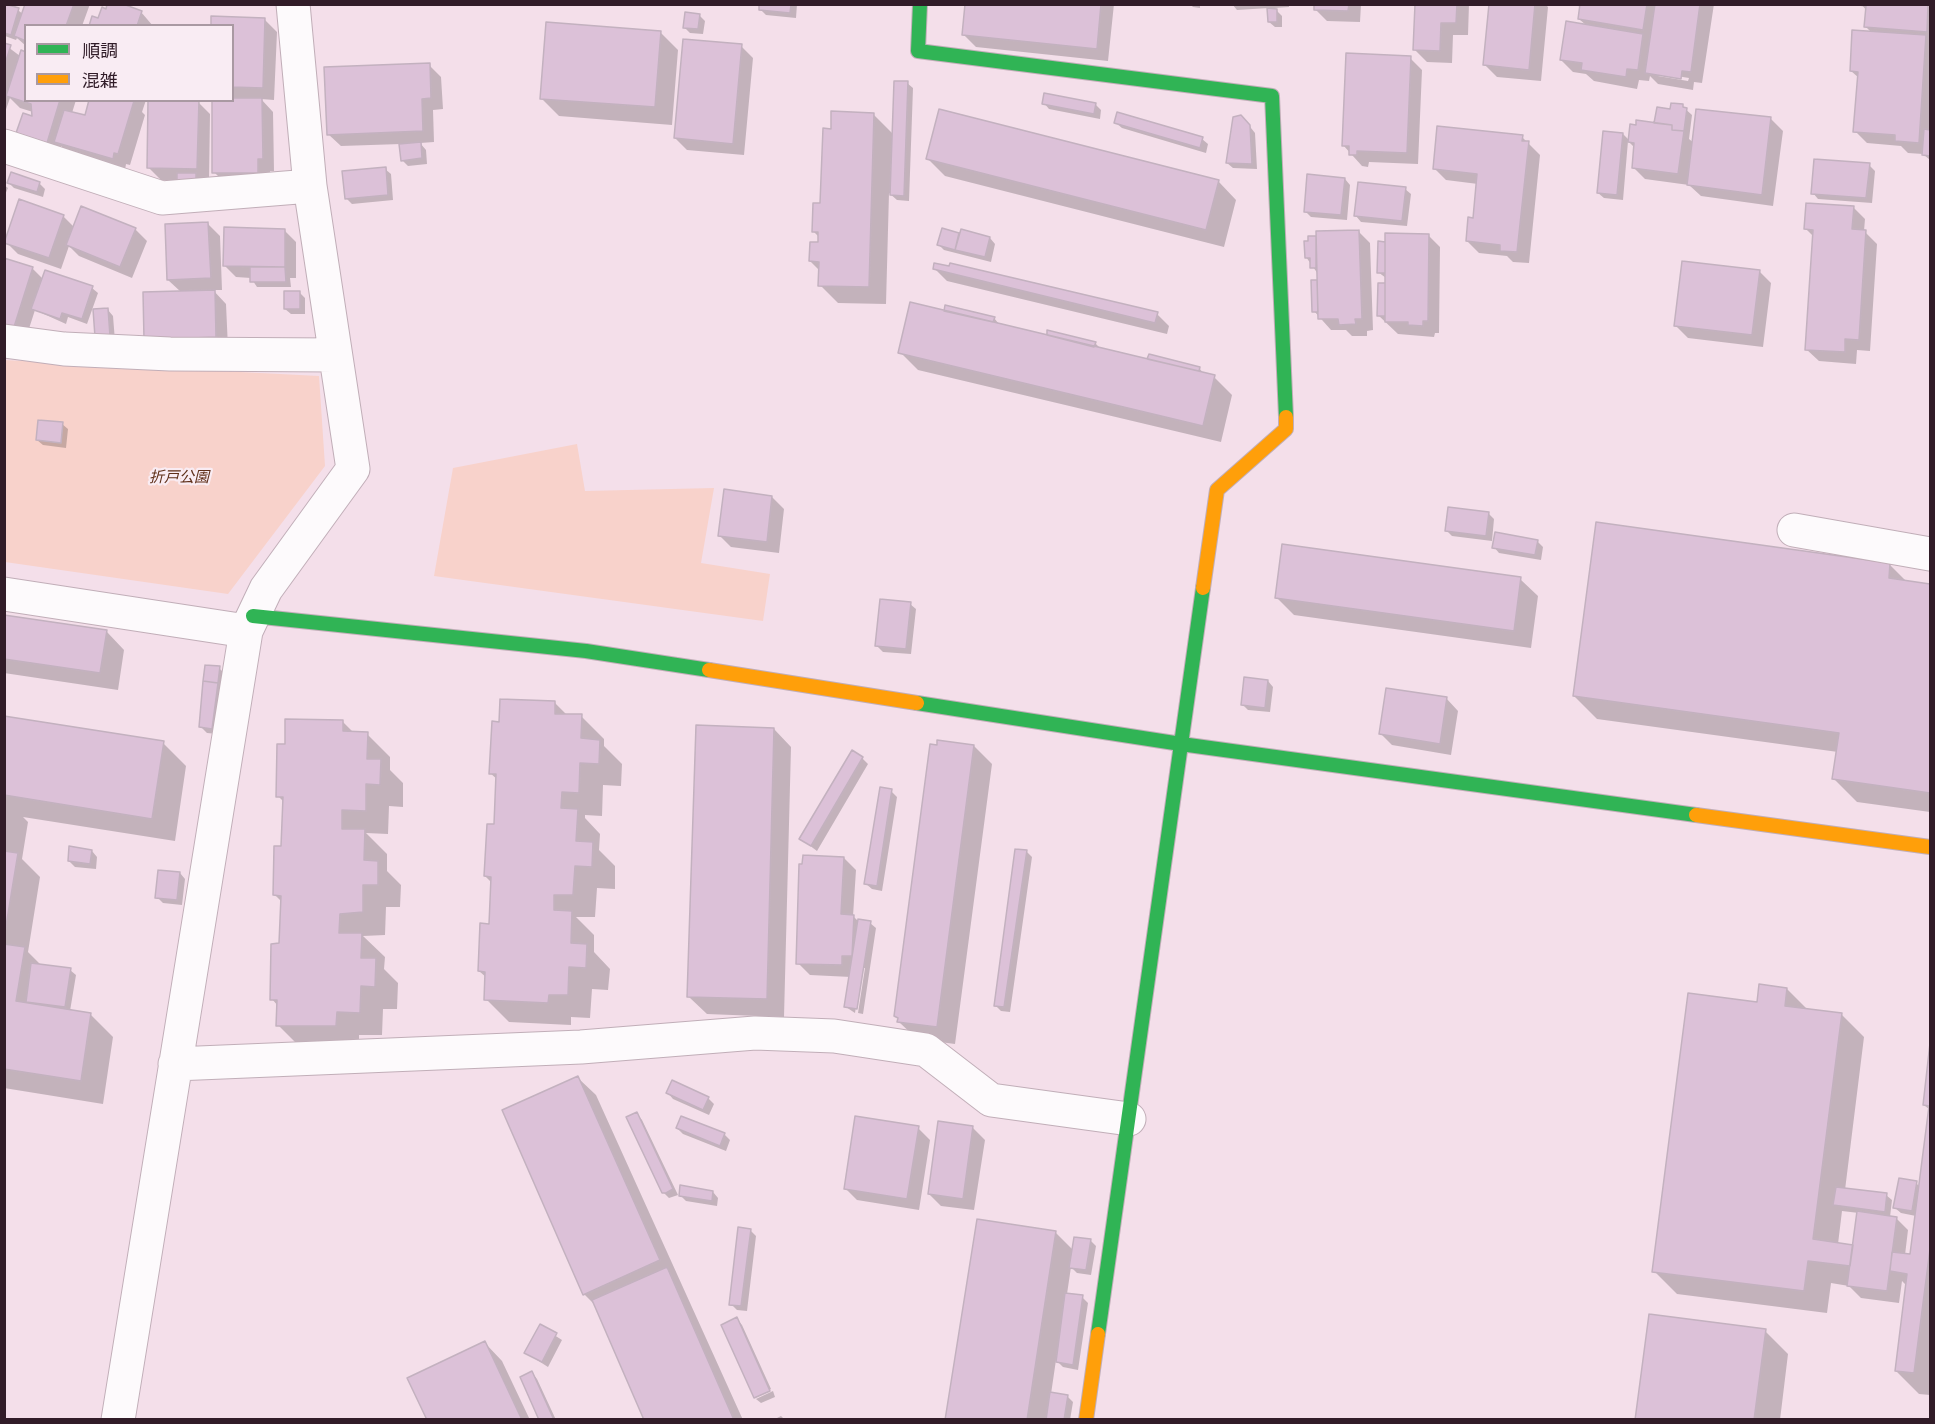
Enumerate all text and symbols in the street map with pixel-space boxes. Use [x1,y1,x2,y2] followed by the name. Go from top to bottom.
[24,24,234,102] legend
[82,38,118,62] text: 順調
[82,68,118,92] text: 混雑
[149,469,209,487] park label: 折戸公園

